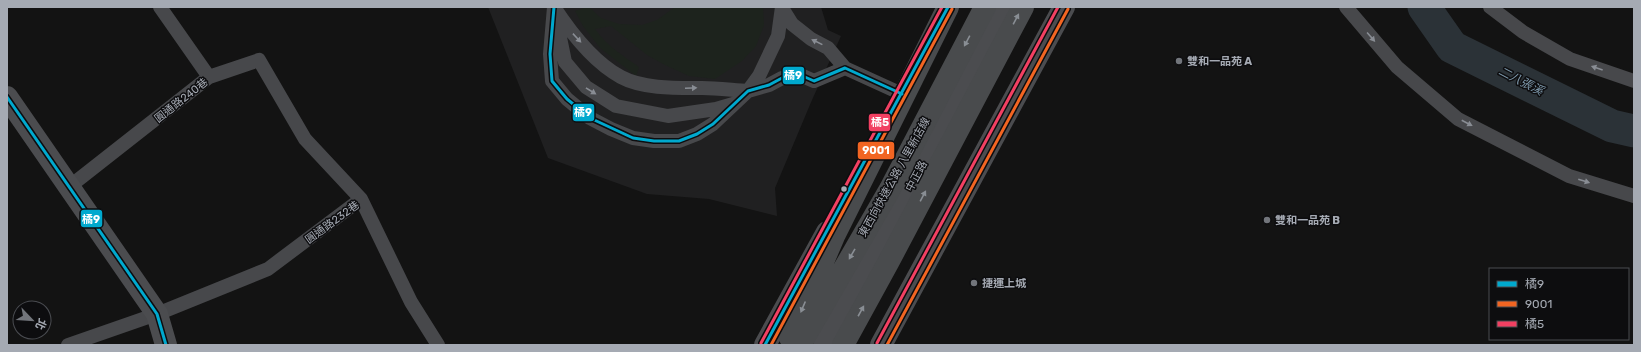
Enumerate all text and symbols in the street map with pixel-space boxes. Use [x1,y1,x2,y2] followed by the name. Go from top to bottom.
[1013,14,1019,25] one-way arrow
[1367,32,1376,42] one-way arrow
[573,33,582,43] one-way arrow
[963,36,970,47] one-way arrow
[811,39,822,45] one-way arrow
[1187,55,1252,68] place label: 雙和一品苑 A
[1174,56,1184,66] marker: 雙和一品苑 A
[1496,64,1547,99] water label: 二八張溪
[1591,65,1603,71] one-way arrow
[782,66,805,85] line badge: 橘9
[784,69,802,82] text: 橘9
[152,76,211,125] street label: 圓通路240巷
[685,85,697,92] one-way arrow
[585,87,597,94] one-way arrow
[572,103,595,122] line badge: 橘9
[574,106,592,119] text: 橘9
[868,113,891,132] line badge: 橘5
[856,115,933,239] street label: 東西向快速公路 八里新店線
[871,116,889,129] text: 橘5
[1462,120,1473,127] one-way arrow
[857,141,895,160] line badge: 9001
[862,144,890,157] text: 9001
[903,159,930,194] street label: 中正路
[1578,178,1590,184] one-way arrow
[839,184,849,194] unlabelled marker
[920,191,926,202] one-way arrow
[303,198,362,246] street label: 圓通路232巷
[80,209,103,228] line badge: 橘9
[82,213,100,226] text: 橘9
[1275,214,1340,227] place label: 雙和一品苑 B
[1262,215,1272,225] marker: 雙和一品苑 B
[848,248,855,260] one-way arrow
[1489,268,1629,340] legend
[982,277,1027,290] place label: 捷運上城
[1525,277,1544,291] text: 橘9
[969,278,979,288] marker: 捷運上城
[1525,297,1553,311] text: 9001
[12,300,52,340] north arrow
[800,301,806,313] one-way arrow
[858,305,865,317] one-way arrow
[32,316,49,332] text: 北
[1525,317,1544,331] text: 橘5

